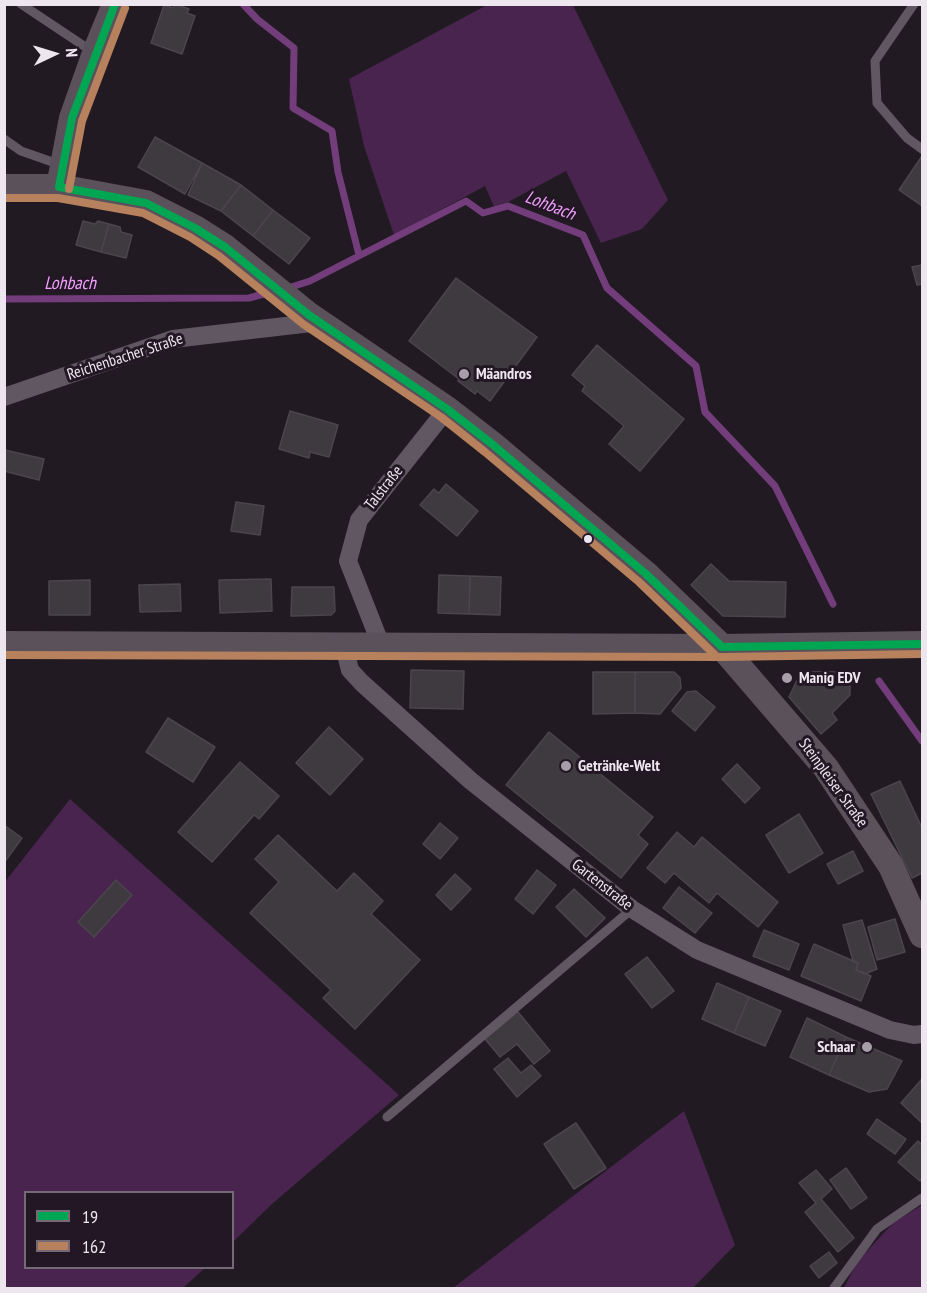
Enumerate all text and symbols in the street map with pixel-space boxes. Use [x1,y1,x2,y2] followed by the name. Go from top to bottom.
[24,24,84,84] north arrow
[62,48,82,58] text: N
[522,187,578,225] water label: Lohbach
[44,273,96,295] water label: Lohbach
[65,329,185,385] street label: Reichenbacher Straße
[476,364,532,384] place label: Mäandros
[457,367,471,381] marker: Mäandros
[361,462,407,514] street label: Talstraße
[582,533,594,545] unlabelled marker
[799,668,860,688] place label: Manig EDV
[780,671,794,685] marker: Manig EDV
[794,735,872,831] street label: Steinpleiser Straße
[578,756,660,776] place label: Getränke-Welt
[559,759,573,773] marker: Getränke-Welt
[568,855,636,915] street label: Gartenstraße
[817,1037,855,1057] place label: Schaar
[860,1040,874,1054] marker: Schaar
[24,1191,234,1269] legend
[82,1205,98,1228] text: 19
[82,1235,106,1258] text: 162

